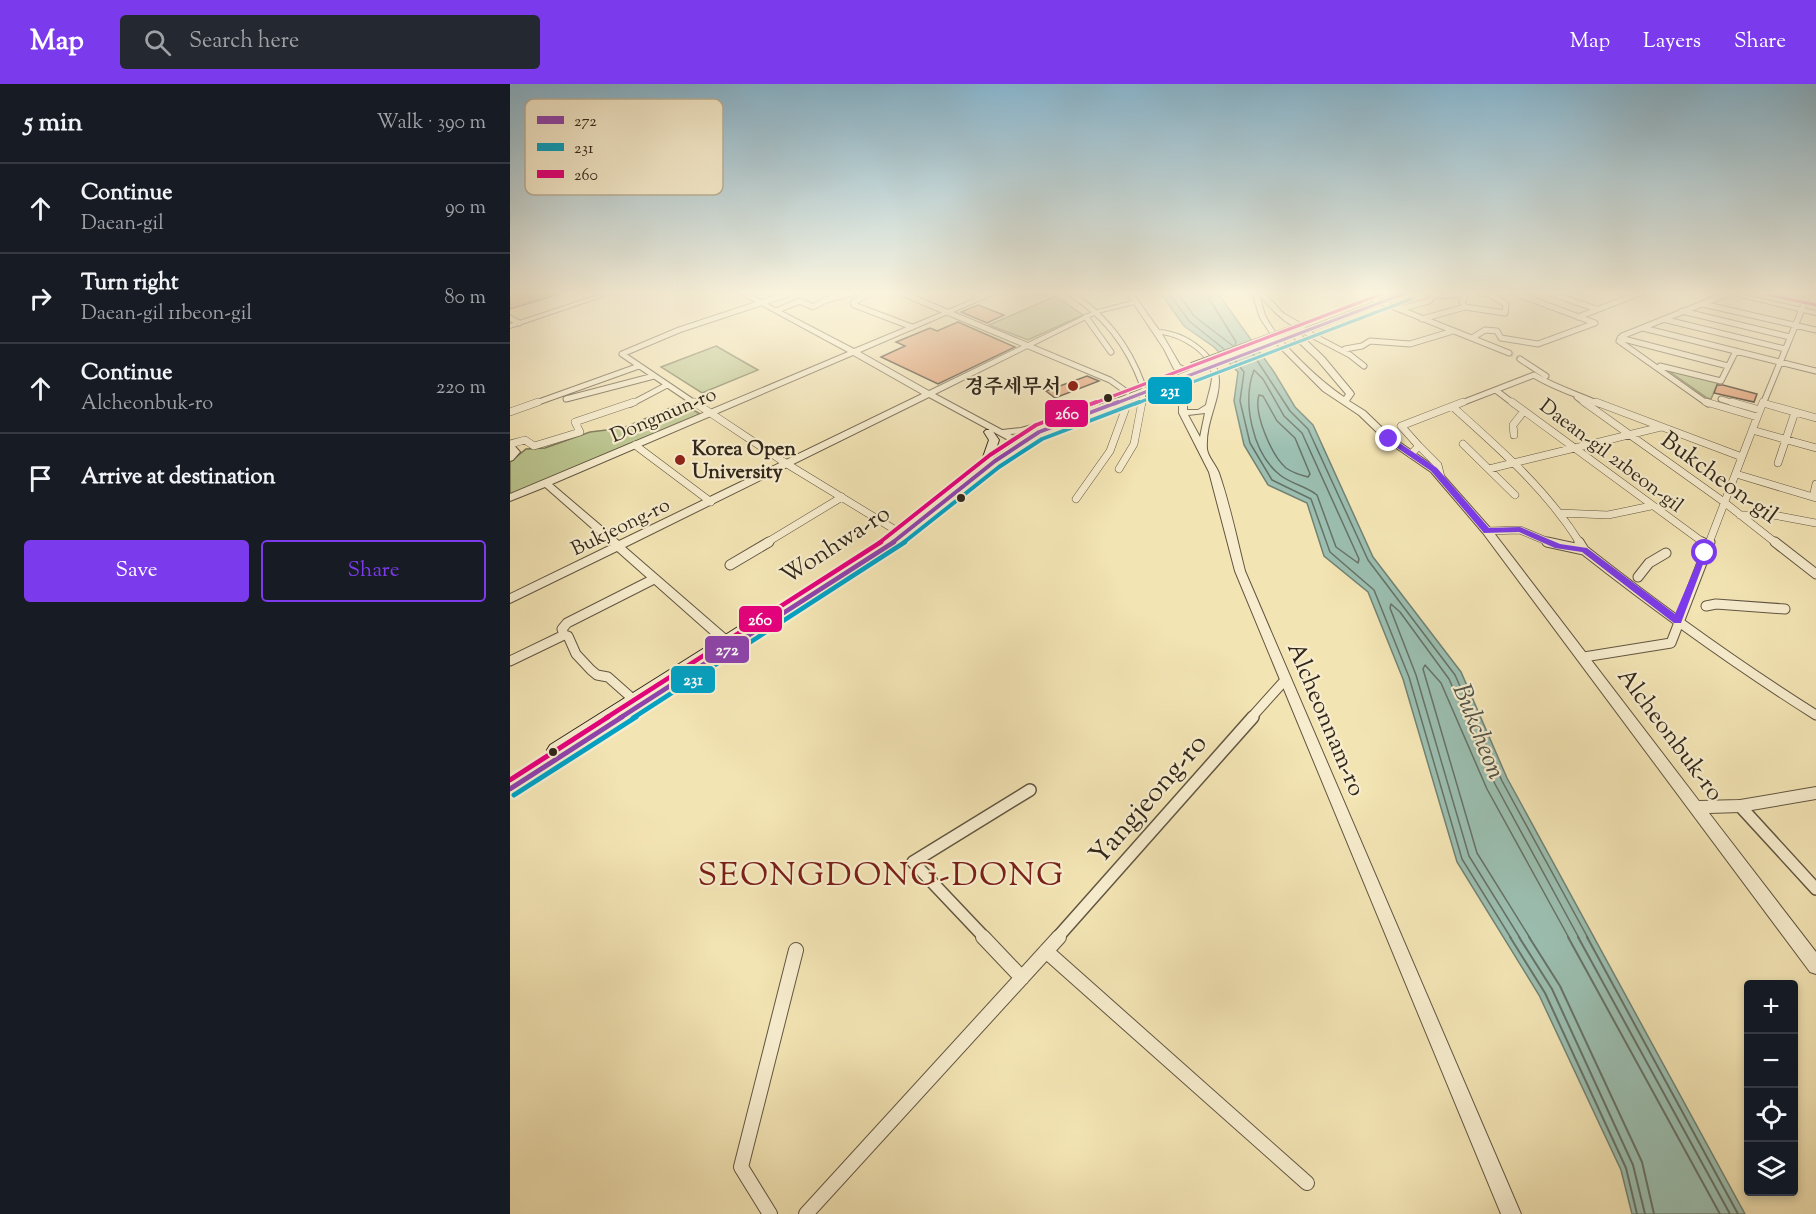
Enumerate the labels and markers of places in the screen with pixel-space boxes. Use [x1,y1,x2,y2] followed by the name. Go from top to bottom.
[964,374,1061,403] place label: 경주세무서
[1066,379,1080,393] marker: 경주세무서
[1102,392,1114,404] unlabelled marker
[692,436,796,488] place label: Korea Open University
[673,453,687,467] marker: Korea Open University
[955,492,967,504] unlabelled marker
[547,746,559,758] unlabelled marker

